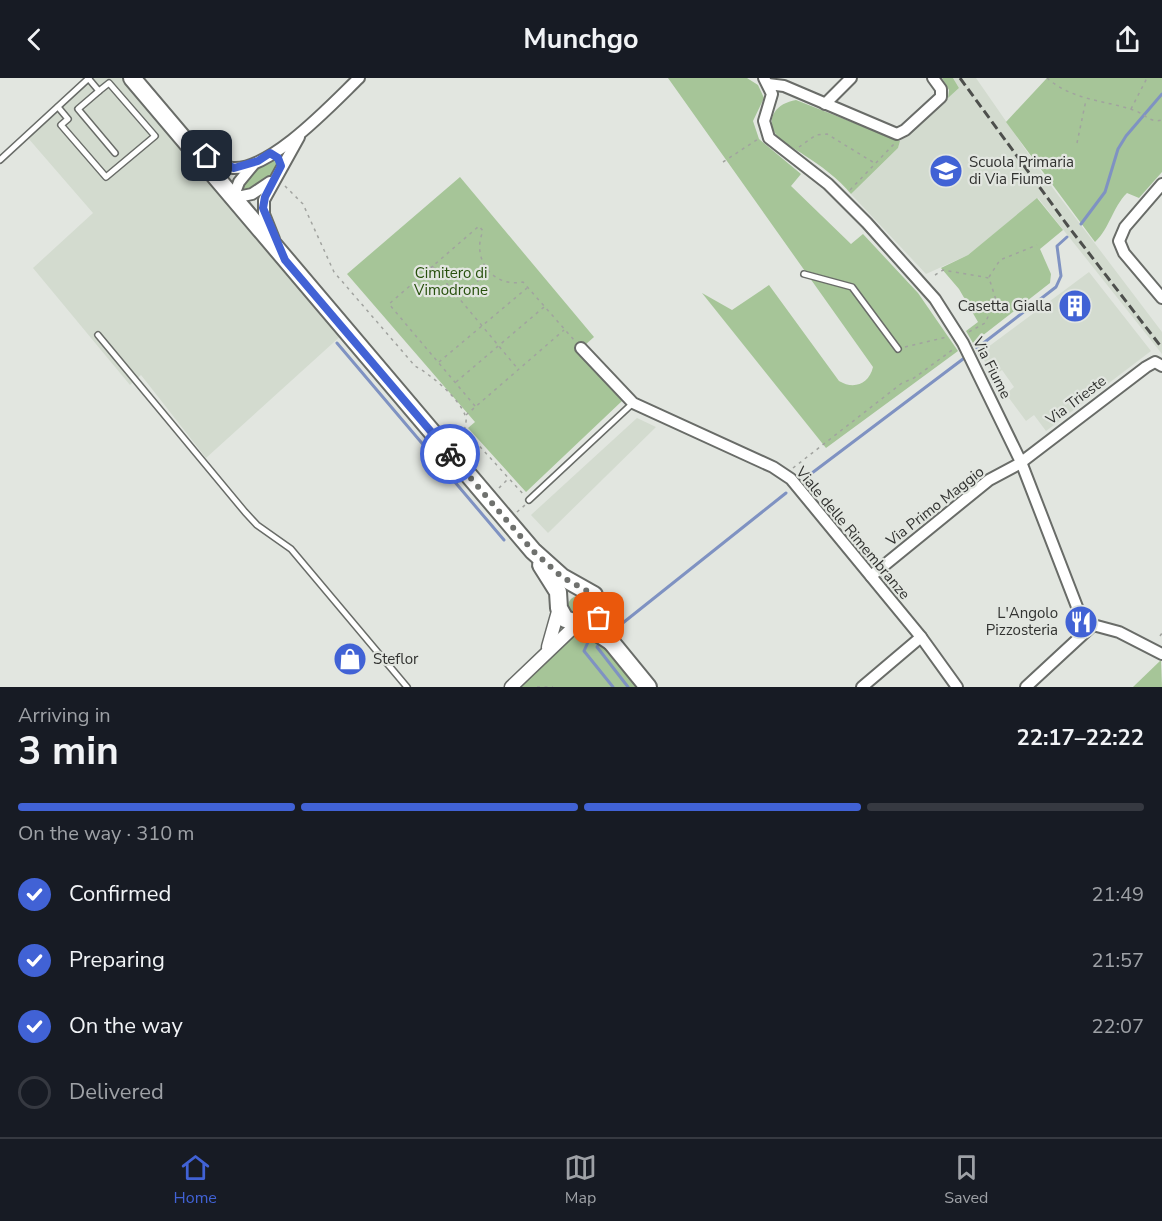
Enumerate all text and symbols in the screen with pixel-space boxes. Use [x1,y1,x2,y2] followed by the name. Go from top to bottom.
[523,21,639,58] text: Munchgo
[18,23,51,56] icon: back
[1111,23,1144,56] icon: share
[181,130,232,181] pin
[190,139,223,172] icon: home
[969,152,1074,189] place label: Scuola Primaria di Via Fiume
[928,153,964,189] school or university icon: Scuola Primaria di Via Fiume
[413,263,488,300] park label: Cimitero di Vimodrone
[1057,288,1093,324] building icon: Casetta Gialla
[958,296,1052,316] place label: Casetta Gialla
[968,333,1016,402] street label: Via Fiume
[1041,371,1110,430] street label: Via Trieste
[420,424,480,484] courier
[434,438,467,471] icon: bike
[881,461,988,551] street label: Via Primo Maggio
[791,462,915,604] street label: Viale delle Rimembranze
[573,592,624,643] pin
[582,601,615,634] icon: bag
[986,603,1058,640] place label: L'Angolo Pizzosteria
[1063,604,1099,640] restaurant icon: L'Angolo Pizzosteria
[332,641,368,677] shop icon: Steflor
[373,649,419,669] place label: Steflor
[18,702,111,729] text: Arriving in
[1016,723,1144,753] text: 22:17–22:22
[18,725,119,778] text: 3 min
[18,820,194,847] text: On the way · 310 m
[18,878,51,911] icon: check
[69,879,171,909] text: Confirmed
[1091,881,1144,908] text: 21:49
[18,944,51,977] icon: check
[69,945,165,975] text: Preparing
[1091,947,1144,974] text: 21:57
[18,1010,51,1043] icon: check
[69,1011,183,1041] text: On the way
[1091,1013,1144,1040] text: 22:07
[69,1077,164,1107] text: Delivered
[174,1151,217,1209] tab: Home
[564,1151,597,1209] tab: Map
[944,1151,988,1209] tab: Saved

